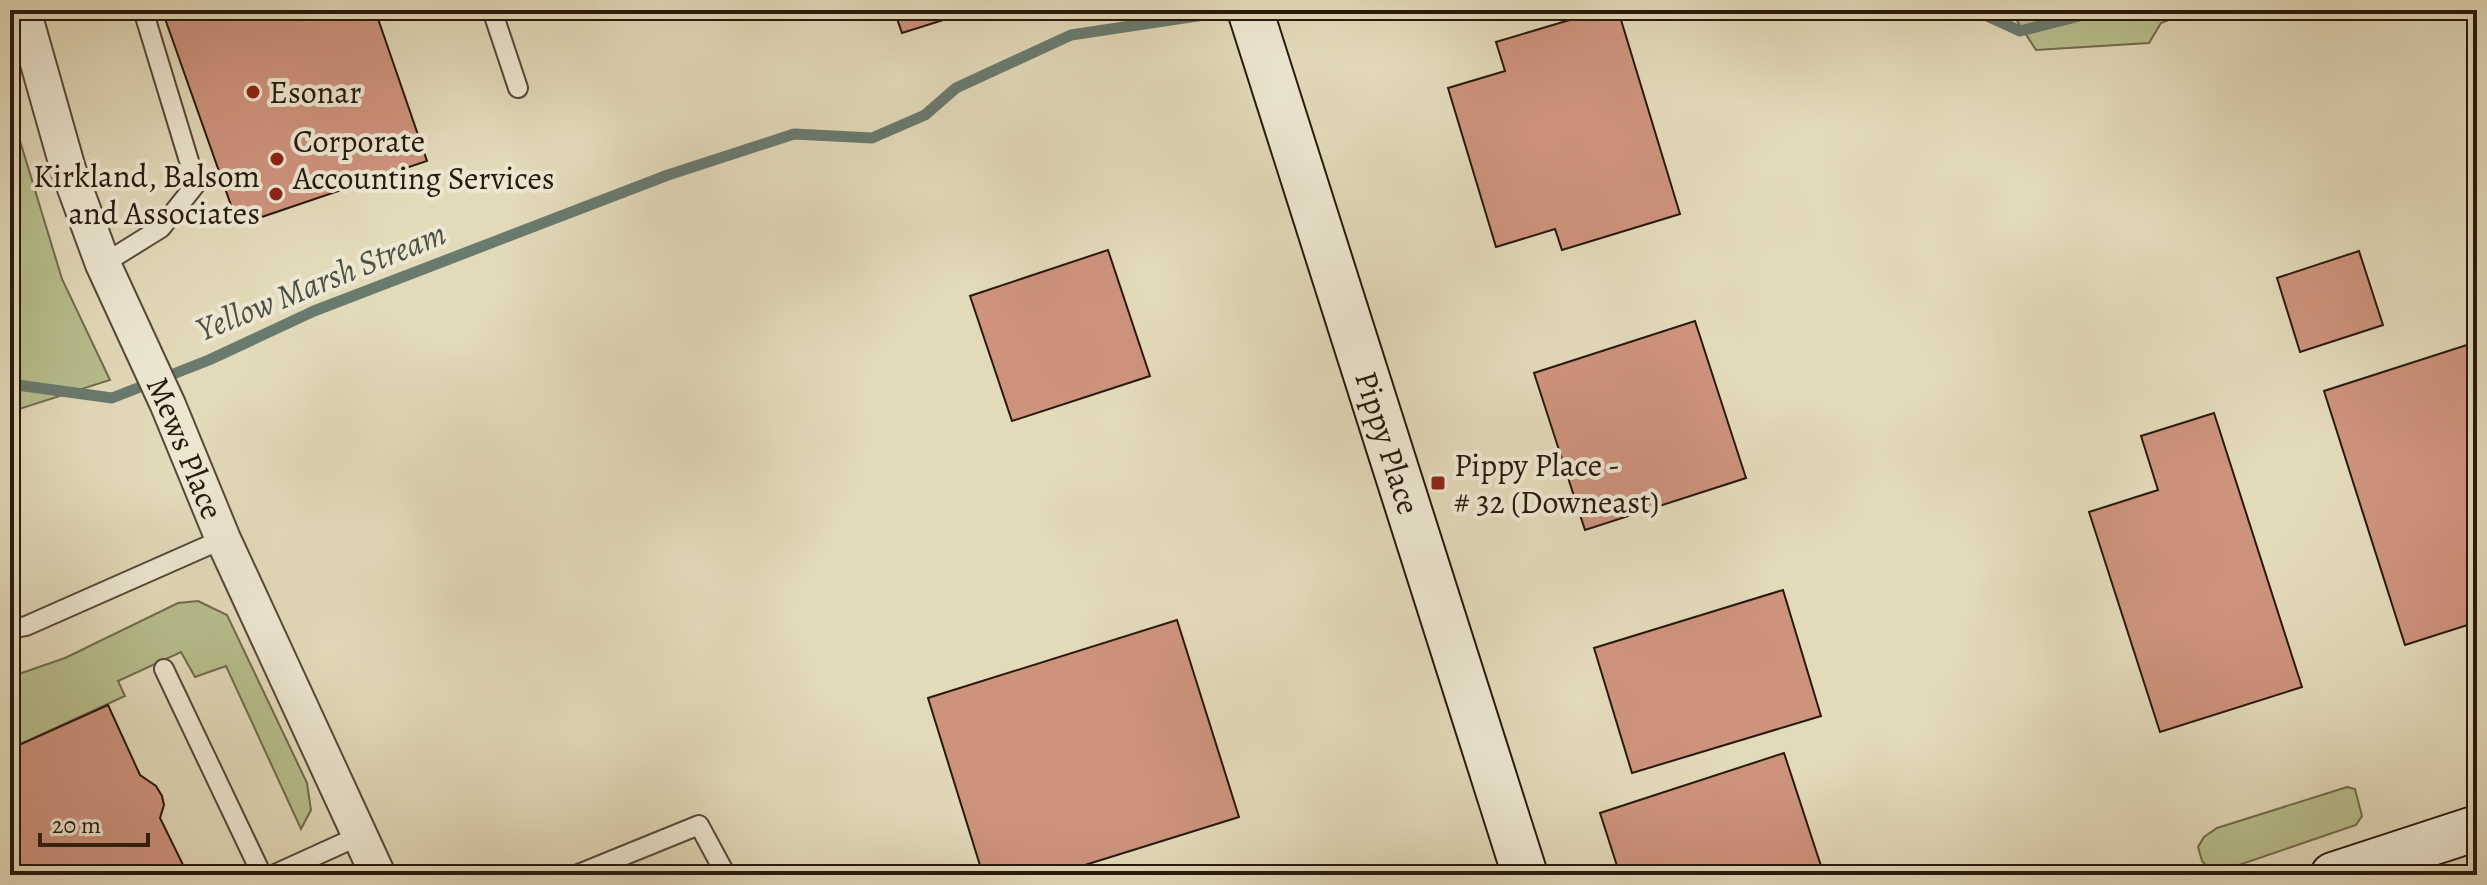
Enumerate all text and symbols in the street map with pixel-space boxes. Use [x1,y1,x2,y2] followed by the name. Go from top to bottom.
[269,70,361,114] place label: Esonar
[244,83,262,101] marker: Esonar
[292,119,555,200] place label: Corporate Accounting Services
[268,150,286,168] marker: Corporate Accounting Services
[33,154,260,235] place label: Kirkland, Balsom and Associates
[267,185,285,203] marker: Kirkland, Balsom and Associates
[189,209,453,353] water label: Yellow Marsh Stream
[1344,365,1431,520] street label: Pippy Place
[136,369,234,526] street label: Mews Place
[1454,443,1659,524] place label: Pippy Place - # 32 (Downeast)
[1429,474,1447,492] marker: Pippy Place - # 32 (Downeast)
[40,797,148,847] scale bar
[52,809,101,841] text: 20 m

